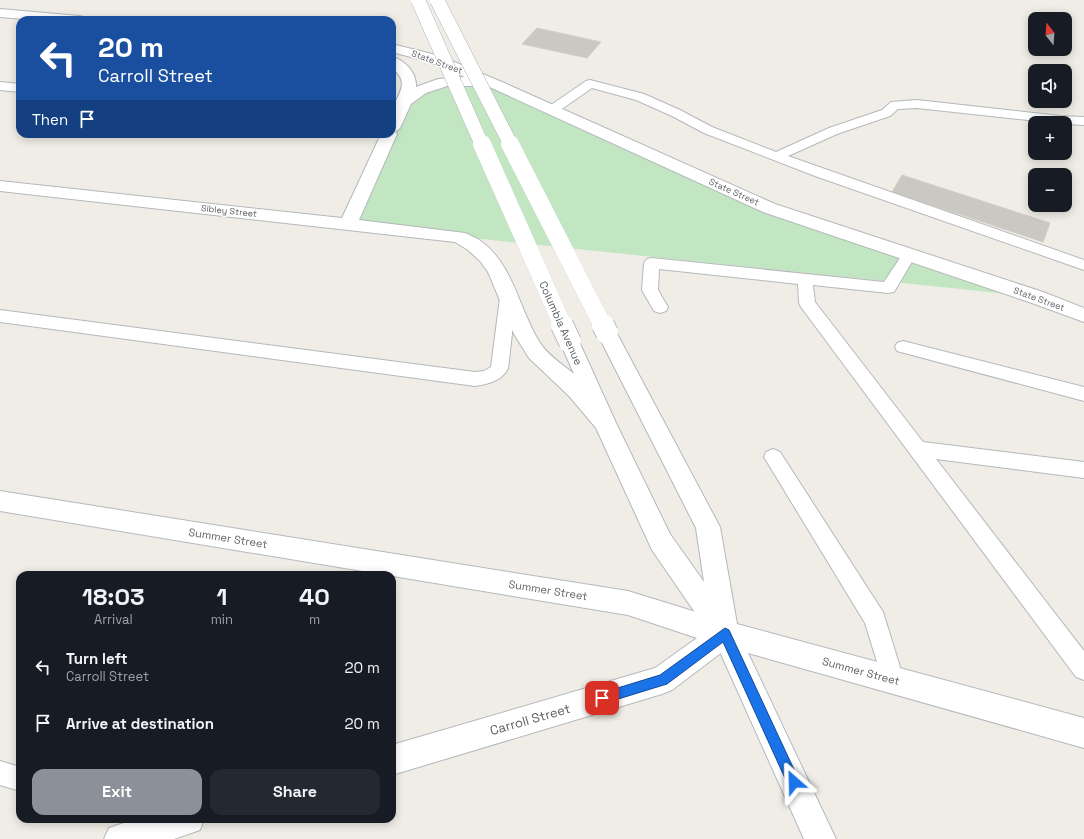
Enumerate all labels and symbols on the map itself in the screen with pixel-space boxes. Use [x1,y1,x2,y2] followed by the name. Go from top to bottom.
[1028,12,1072,56] north arrow
[410,47,464,77] street label: State Street
[707,176,761,208] street label: State Street
[200,202,258,220] street label: Sibley Street
[536,279,586,367] street label: Columbia Avenue
[1012,284,1066,314] street label: State Street
[188,525,268,551] street label: Summer Street
[508,577,588,603] street label: Summer Street
[821,654,901,688] street label: Summer Street
[585,681,619,715] pin
[488,700,572,739] street label: Carroll Street
[773,761,815,803] position arrow

